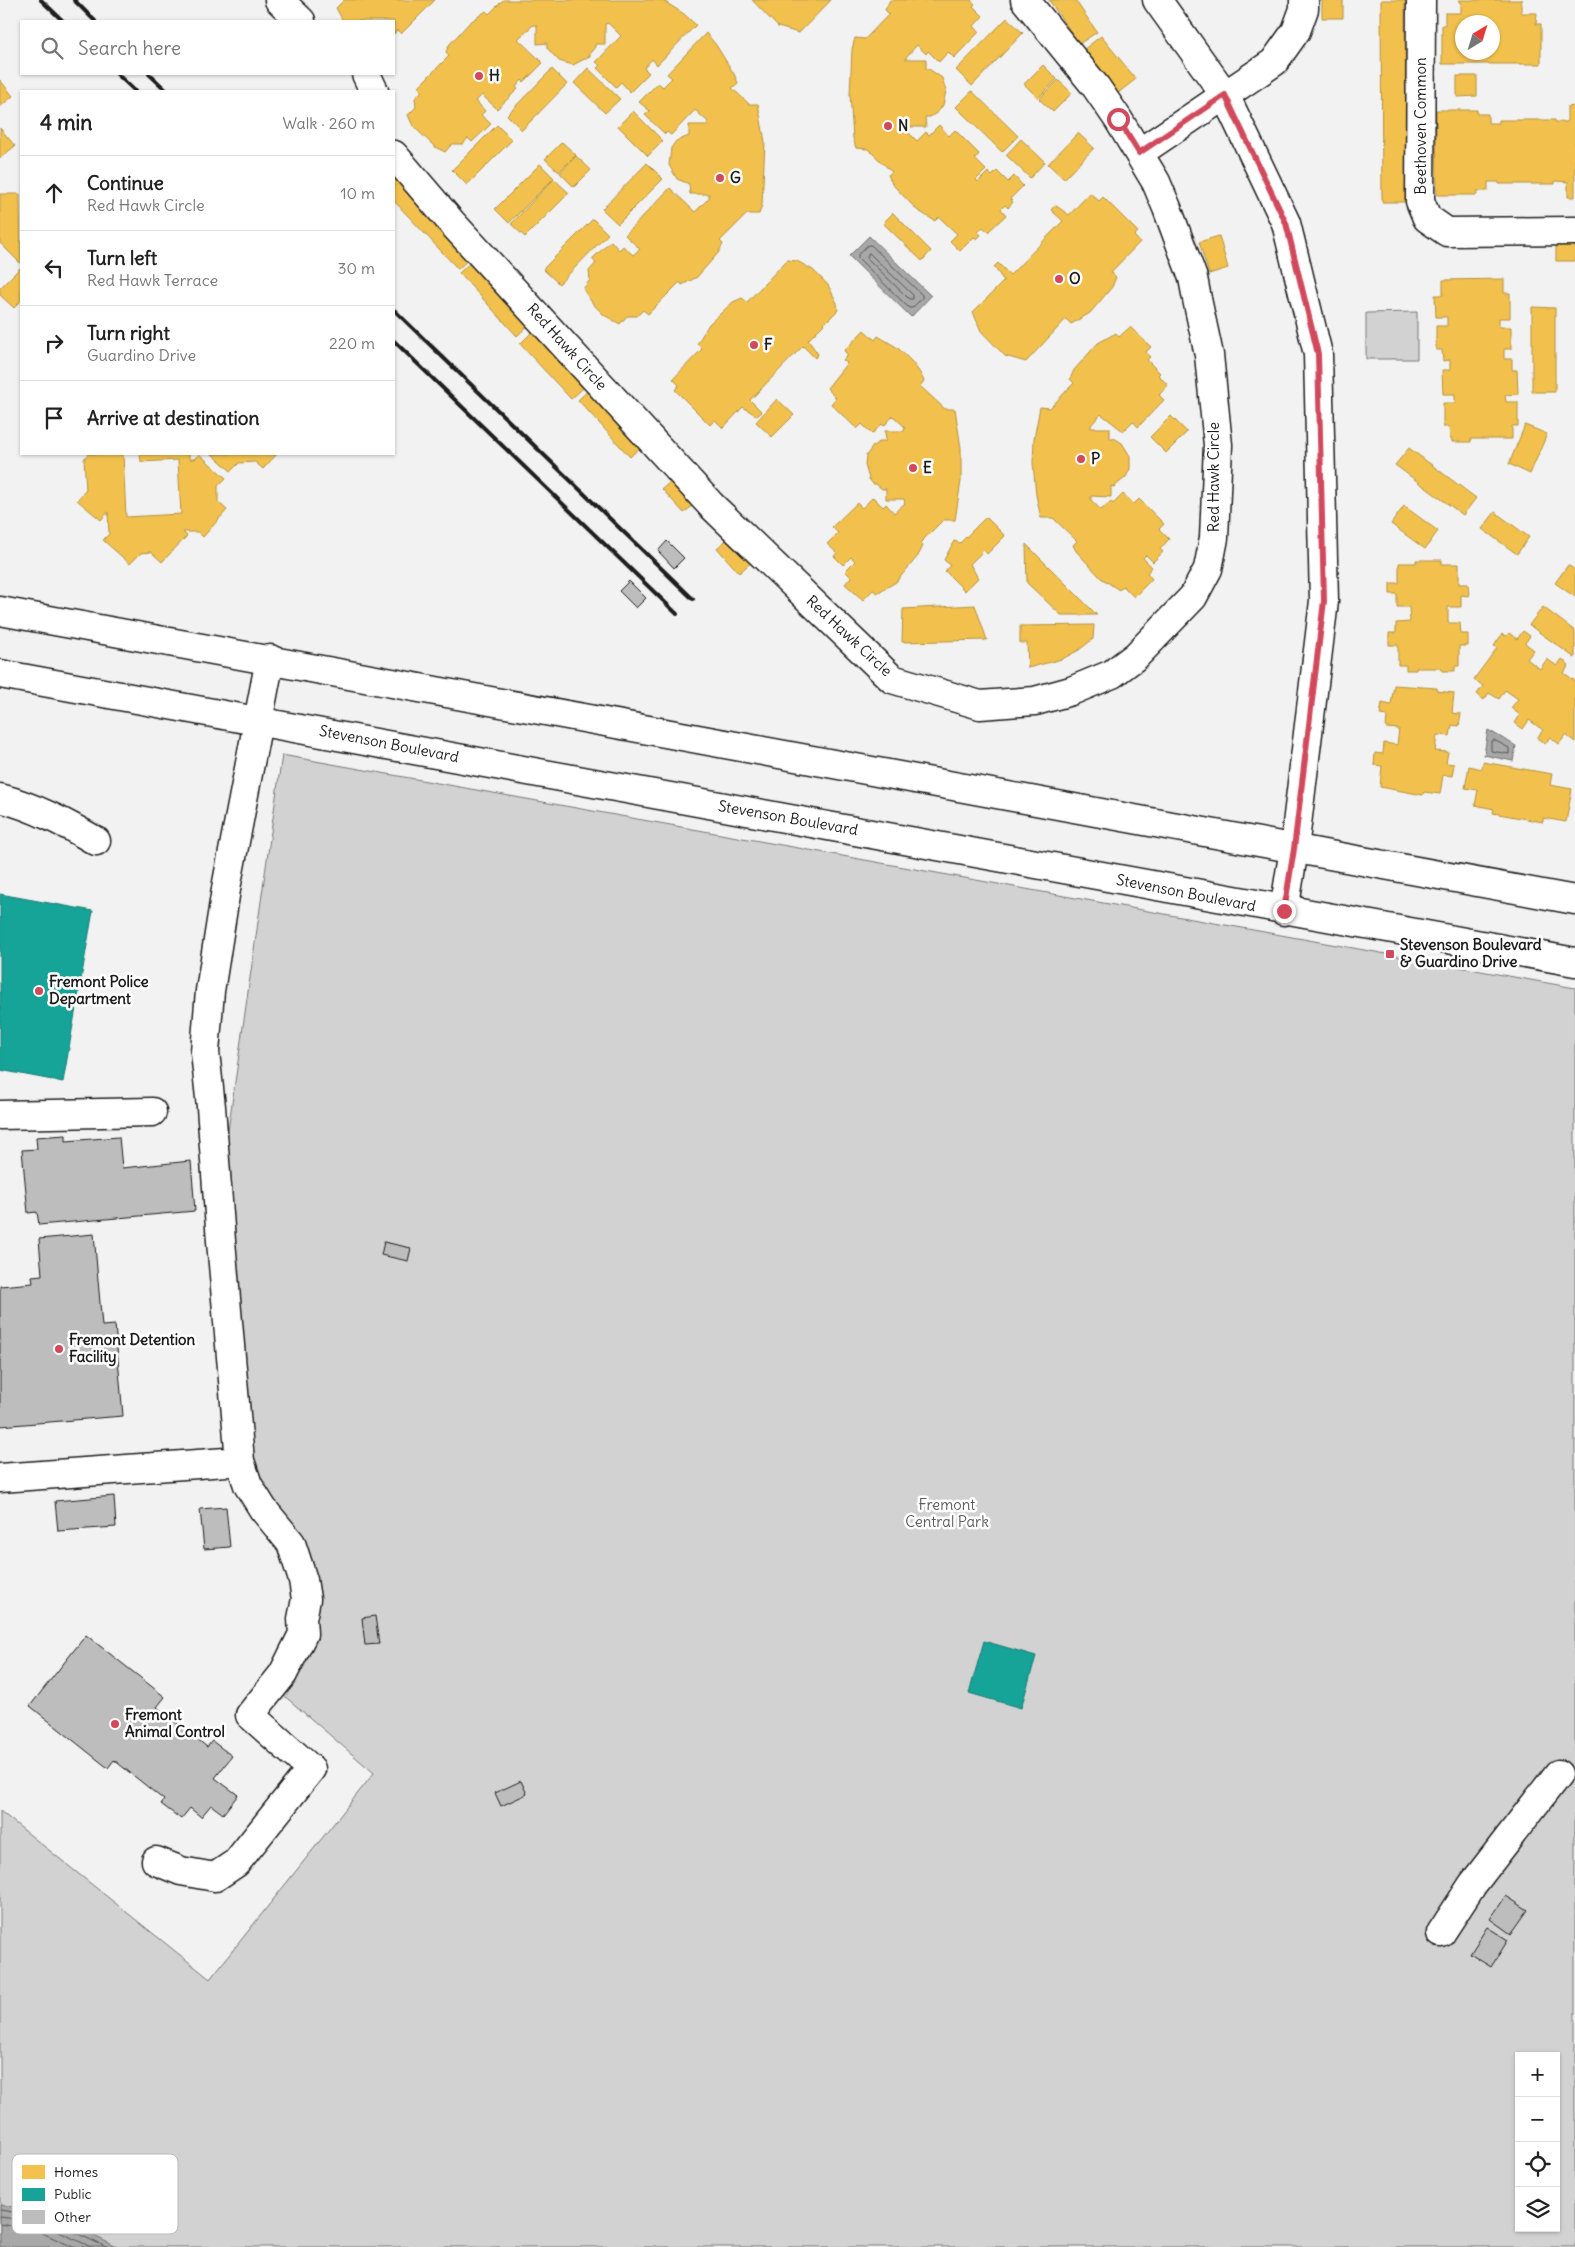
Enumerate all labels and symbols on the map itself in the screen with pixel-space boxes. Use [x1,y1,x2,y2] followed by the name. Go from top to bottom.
[1455,15,1500,60] north arrow
[1411,57,1430,195] street label: Beethoven Common
[489,66,500,85] place label: H
[473,70,485,82] marker: H
[1107,108,1130,131] route start
[898,116,908,135] place label: N
[882,120,894,132] marker: N
[730,168,741,187] place label: G
[714,172,726,184] marker: G
[1069,269,1081,288] place label: O
[1053,273,1065,285] marker: O
[523,299,611,394] street label: Red Hawk Circle
[764,335,773,354] place label: F
[748,339,760,351] marker: F
[1204,422,1223,532] street label: Red Hawk Circle
[1091,449,1100,468] place label: P
[1075,453,1087,465] marker: P
[923,458,932,477] place label: E
[907,462,919,474] marker: E
[803,591,896,680] street label: Red Hawk Circle
[318,721,461,766] street label: Stevenson Boulevard
[717,796,860,839] street label: Stevenson Boulevard
[1115,870,1258,915] street label: Stevenson Boulevard
[1273,900,1296,923] route end
[1400,935,1542,971] place label: Stevenson Boulevard & Guardino Drive
[1384,948,1396,960] marker: Stevenson Boulevard & Guardino Drive
[49,972,149,1009] place label: Fremont Police Department
[33,985,45,997] marker: Fremont Police Department
[69,1330,195,1367] place label: Fremont Detention Facility
[53,1343,65,1355] marker: Fremont Detention Facility
[905,1495,989,1531] park label: Fremont Central Park
[125,1705,225,1741] place label: Fremont Animal Control
[109,1718,121,1730] marker: Fremont Animal Control
[12,2154,178,2234] legend
[54,2163,98,2181] text: Homes
[54,2185,92,2203] text: Public
[54,2208,91,2226] text: Other

